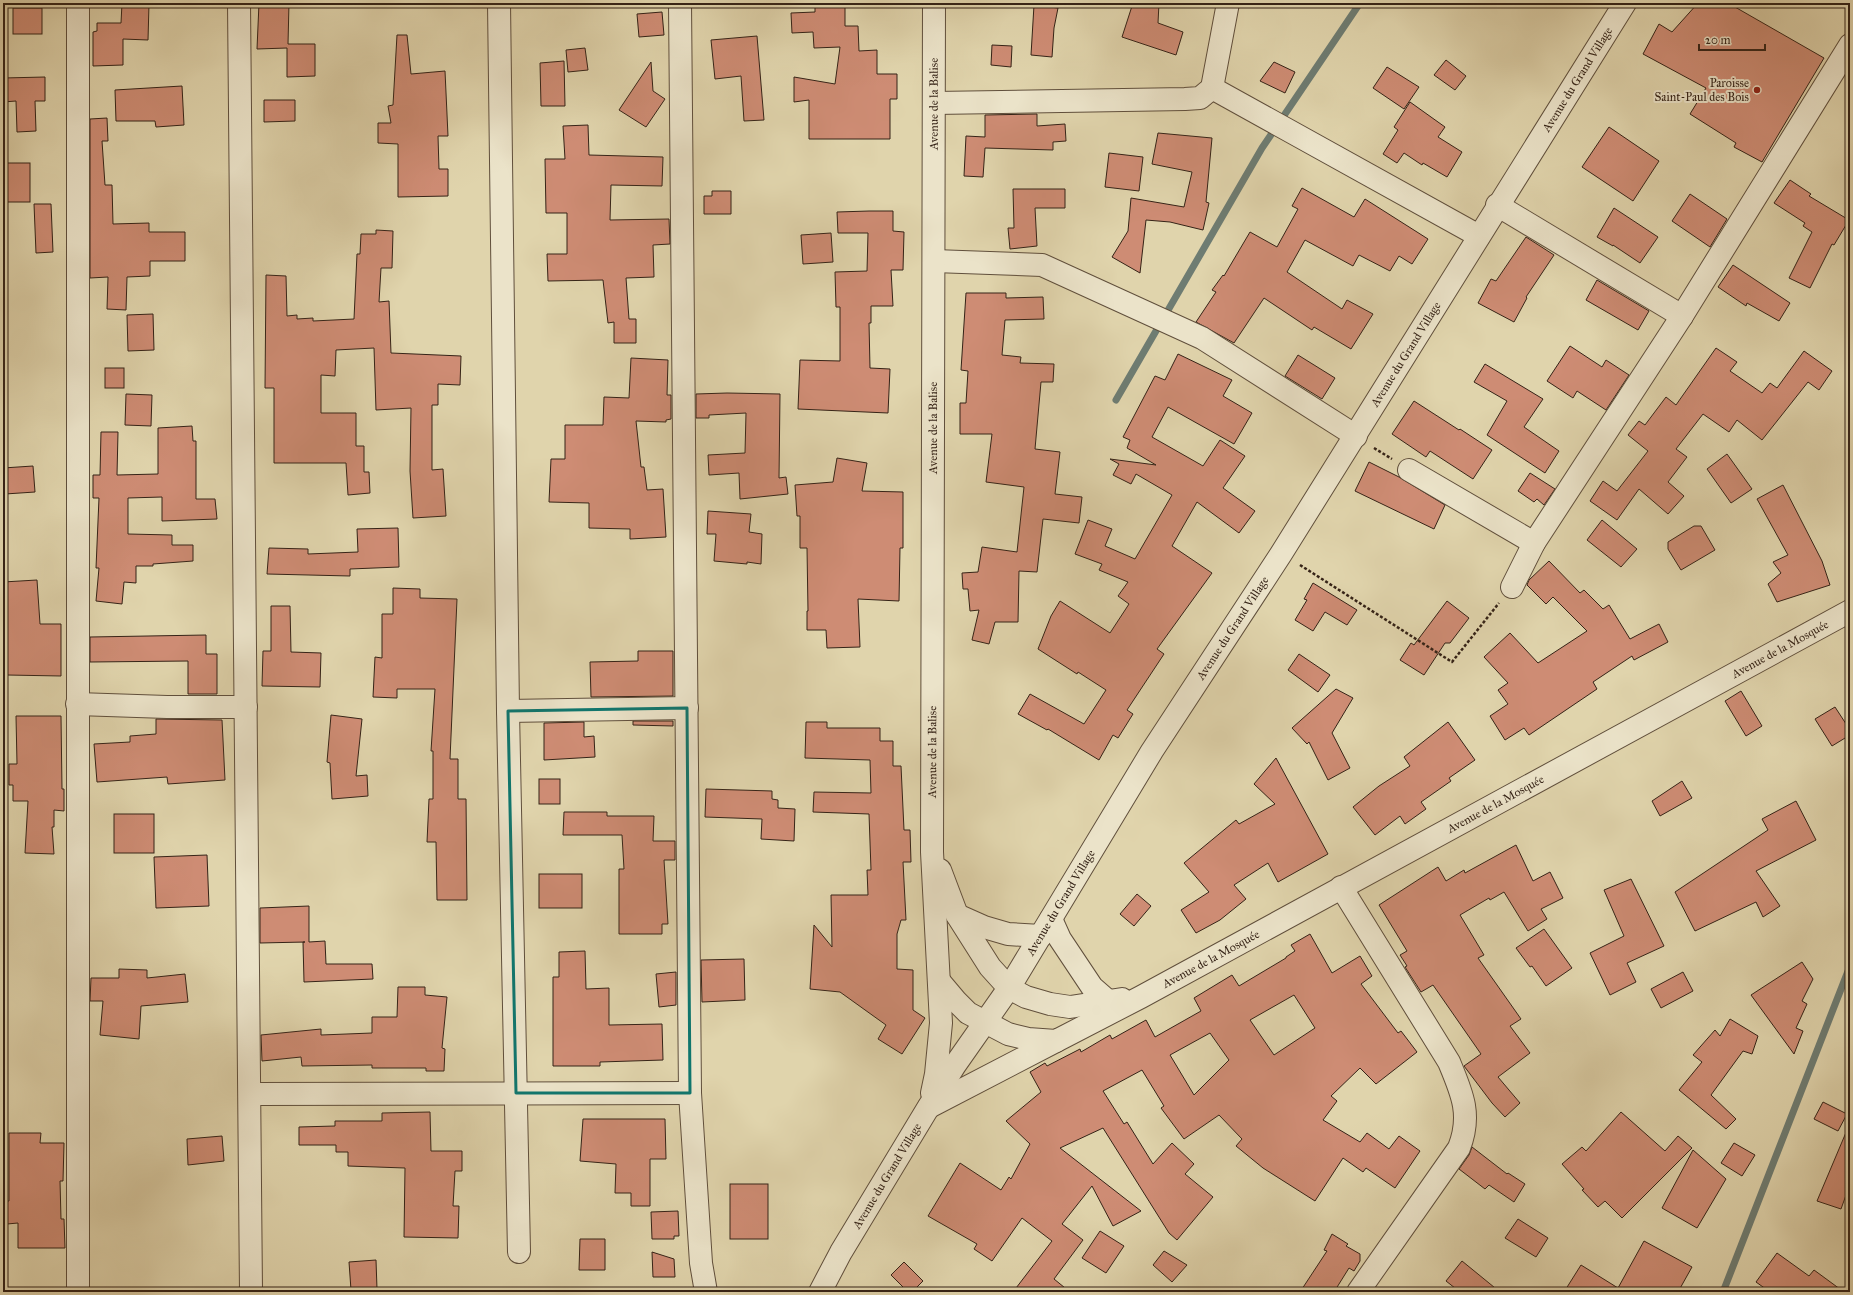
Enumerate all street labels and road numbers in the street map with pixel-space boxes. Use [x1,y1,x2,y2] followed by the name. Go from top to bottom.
[1539,24,1615,135] street label: Avenue du Grand Village
[927,58,941,151] street label: Avenue de la Balise
[1367,299,1444,410] street label: Avenue du Grand Village
[926,382,940,475] street label: Avenue de la Balise
[1193,574,1272,683] street label: Avenue du Grand Village
[1728,617,1831,682] street label: Avenue de la Mosquée
[925,706,939,799] street label: Avenue de la Balise
[1444,772,1546,836] street label: Avenue de la Mosquée
[1023,847,1098,959] street label: Avenue du Grand Village
[1159,927,1262,991] street label: Avenue de la Mosquée
[849,1121,924,1232] street label: Avenue du Grand Village

